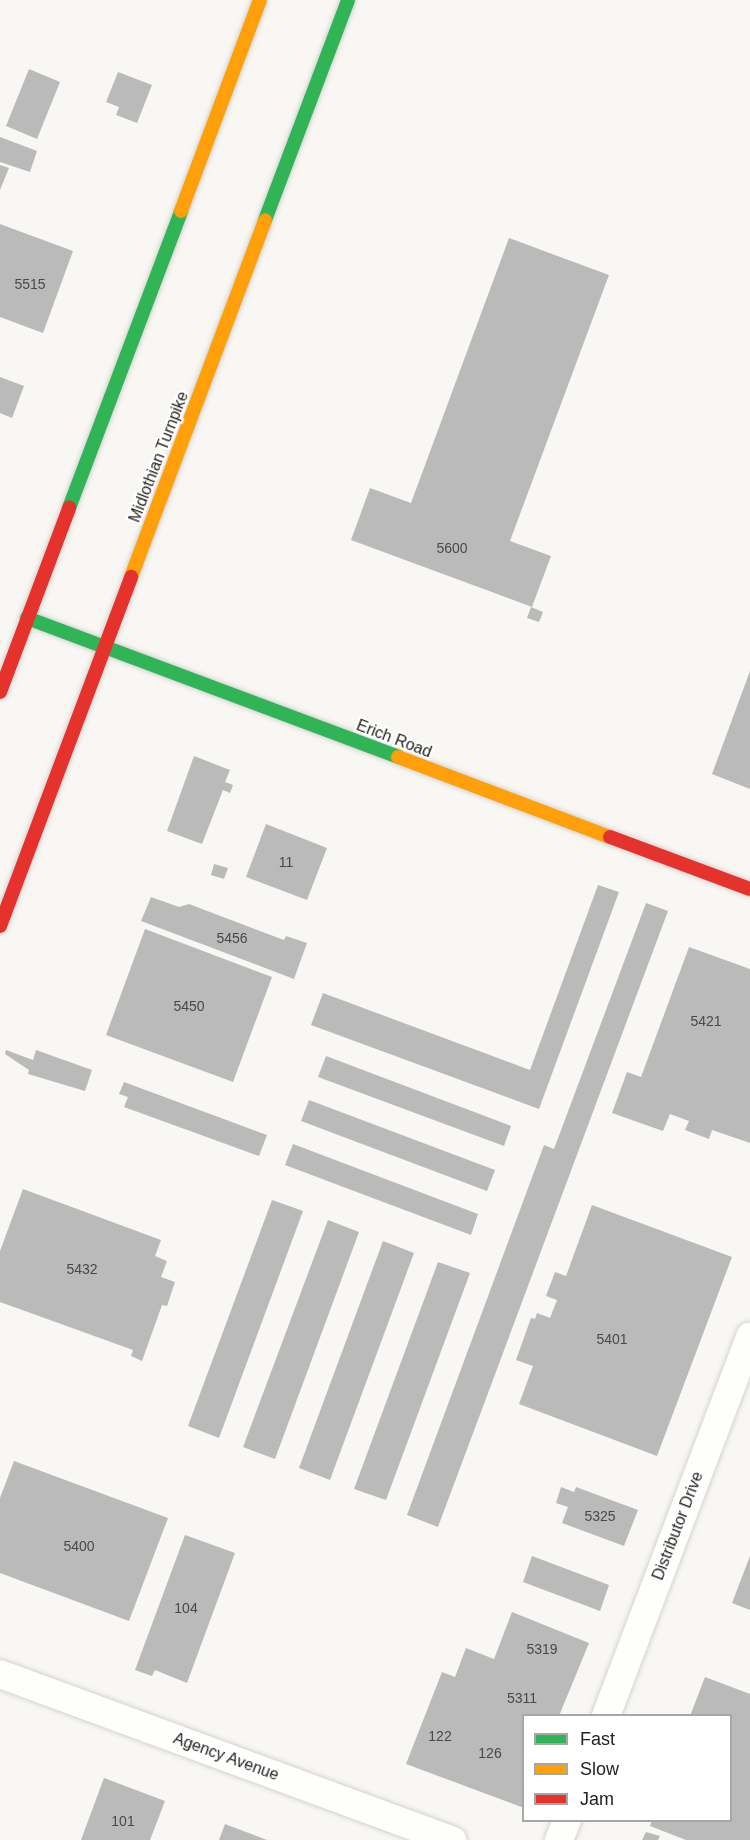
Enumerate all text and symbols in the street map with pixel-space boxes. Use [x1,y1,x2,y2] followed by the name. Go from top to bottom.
[14,276,46,292] house number: 5515
[125,389,193,525] street label: Midlothian Turnpike
[436,540,468,556] house number: 5600
[354,716,434,762] street label: Erich Road
[279,854,293,870] house number: 11
[216,930,248,946] house number: 5456
[173,998,205,1014] house number: 5450
[690,1013,722,1029] house number: 5421
[66,1261,98,1277] house number: 5432
[596,1331,628,1347] house number: 5401
[648,1469,708,1583] street label: Distributor Drive
[584,1508,616,1524] house number: 5325
[63,1538,95,1554] house number: 5400
[174,1600,198,1616] house number: 104
[526,1641,558,1657] house number: 5319
[507,1690,537,1706] house number: 5311
[522,1714,732,1822] legend
[428,1728,452,1744] house number: 122
[170,1729,282,1785] street label: Agency Avenue
[580,1729,615,1749] text: Fast
[478,1745,502,1761] house number: 126
[580,1759,619,1779] text: Slow
[580,1789,614,1809] text: Jam
[111,1813,135,1829] house number: 101

